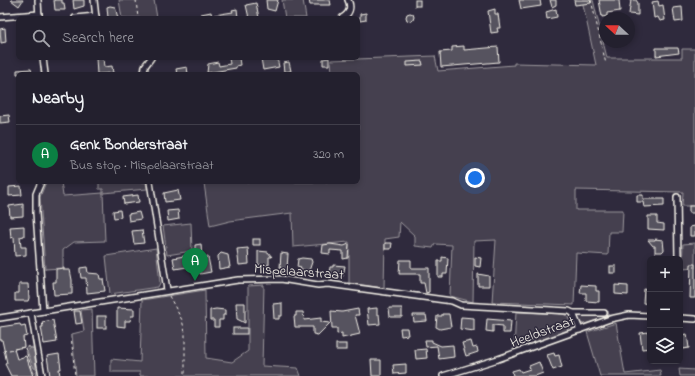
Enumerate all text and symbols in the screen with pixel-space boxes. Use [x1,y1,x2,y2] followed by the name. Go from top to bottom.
[599,12,635,48] north arrow
[16,16,360,60] search box
[30,27,52,49] icon: search
[62,27,134,49] text: Search here
[32,86,84,111] text: Nearby
[70,134,188,156] text: Genk Bonderstraat
[41,145,49,164] text: A
[313,145,344,164] text: 320 m
[70,156,214,175] text: Bus stop · Mispelaarstraat
[465,168,485,188] your location
[182,248,208,281] pin: A
[647,256,683,364] map controls
[647,256,683,292] button: +
[253,259,345,286] street label: Mispelaarstraat
[647,292,683,328] button: −
[507,311,578,354] street label: Heeldstraat
[647,328,683,364] button: layers

